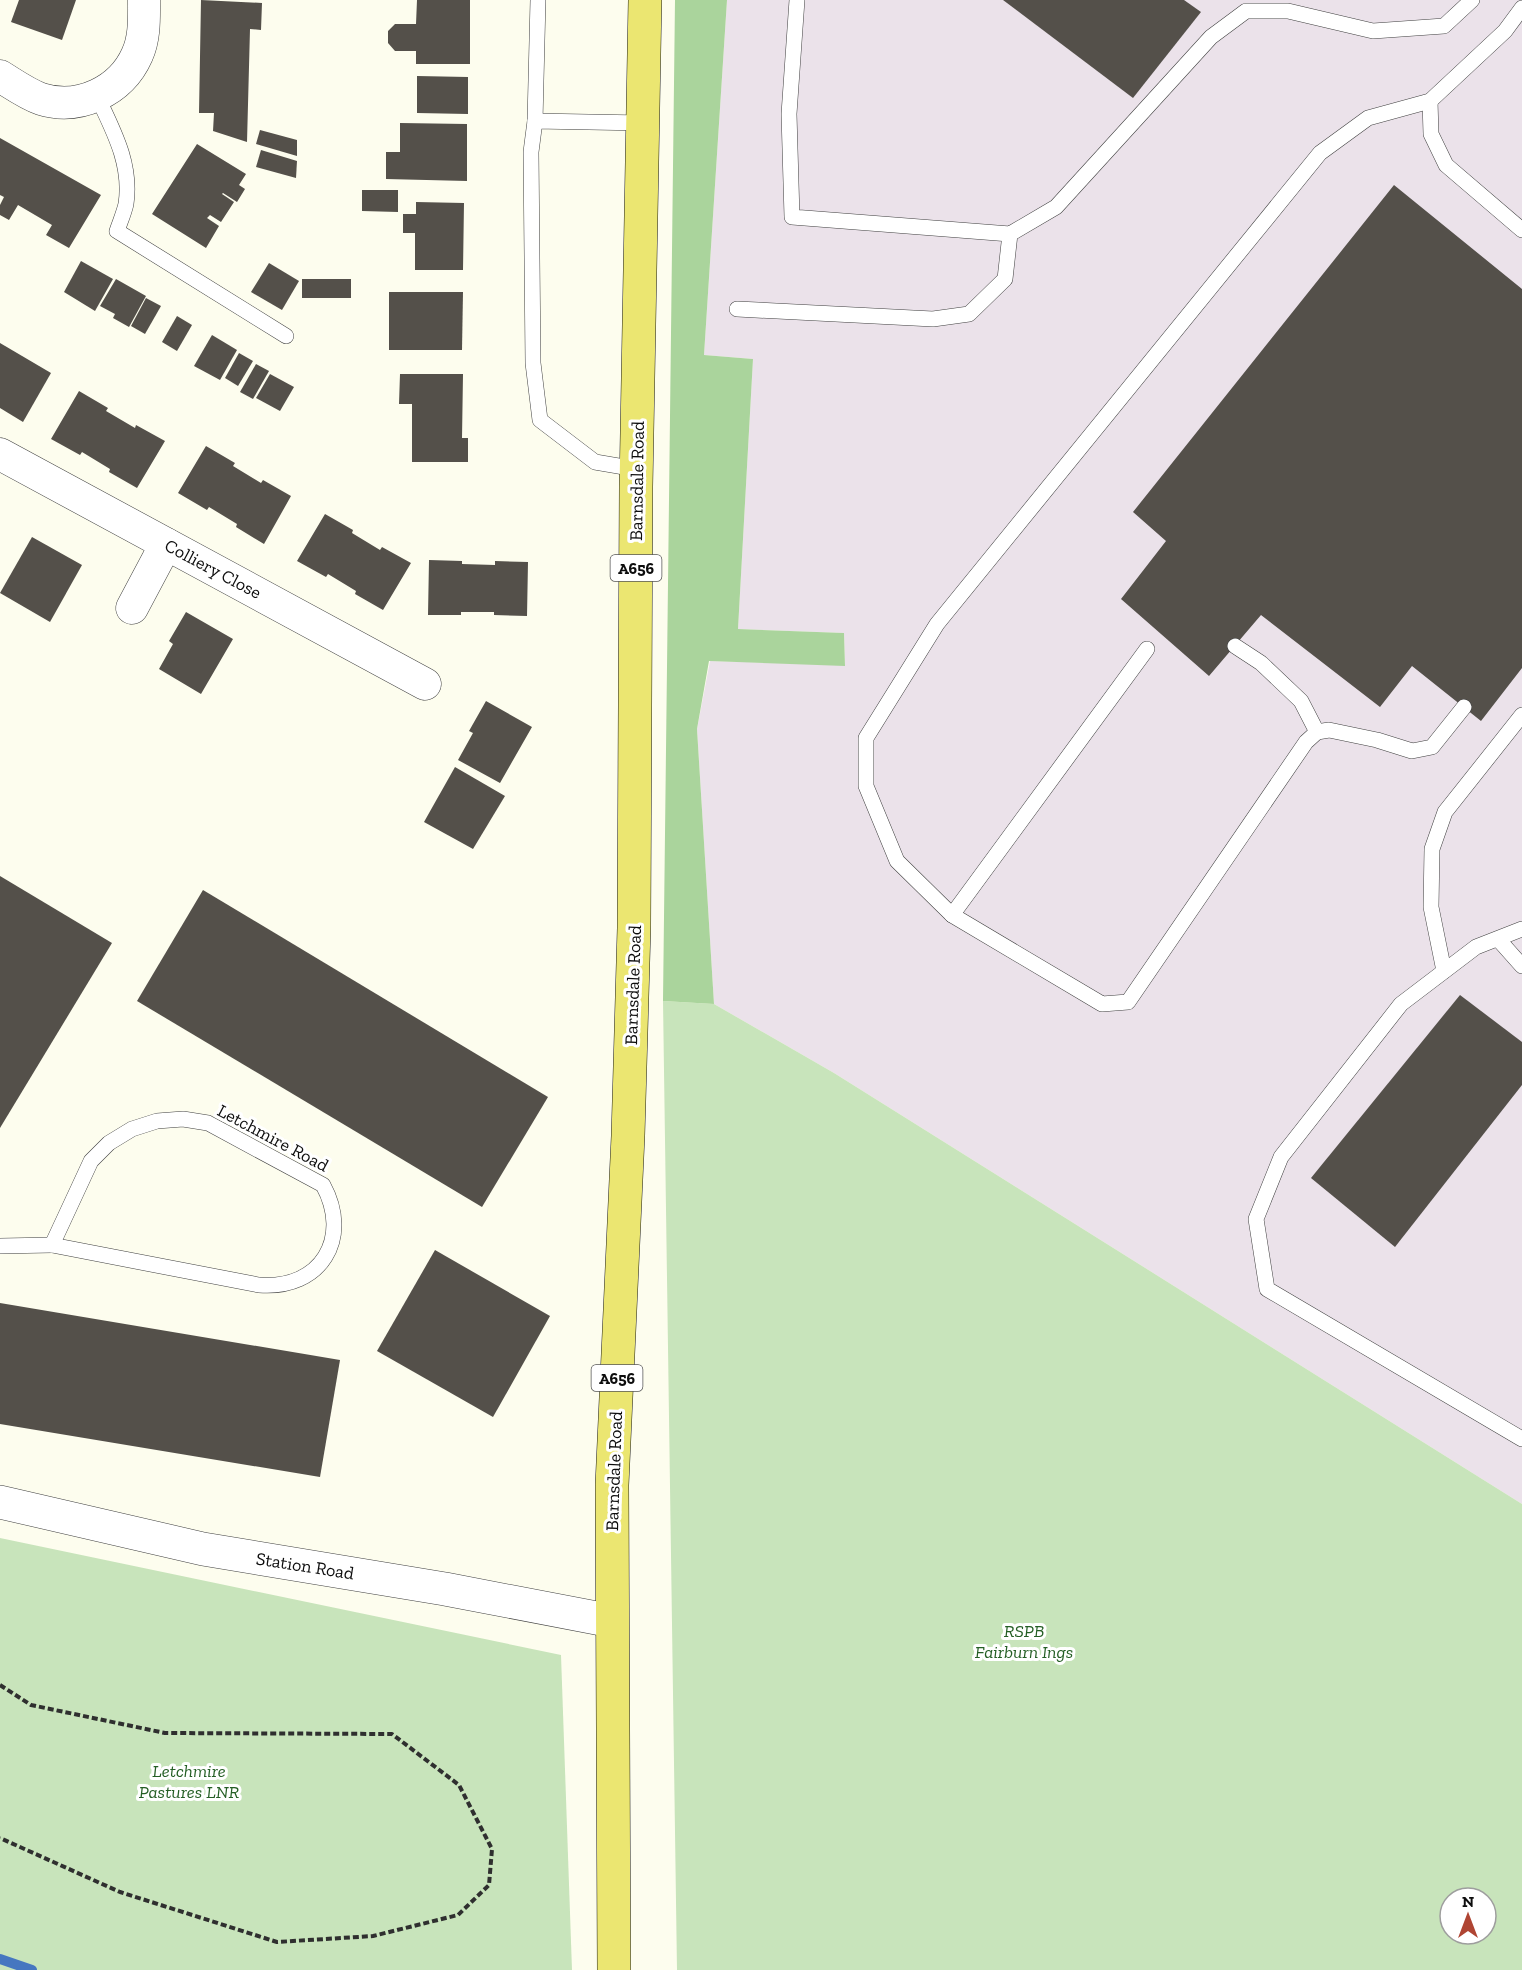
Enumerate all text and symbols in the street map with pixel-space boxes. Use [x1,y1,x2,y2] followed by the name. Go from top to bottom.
[625,421,649,541] street label: Barnsdale Road
[161,534,265,604] street label: Colliery Close
[610,555,662,581] road number: A656
[620,925,646,1045] street label: Barnsdale Road
[214,1099,332,1177] street label: Letchmire Road
[592,1365,642,1391] road number: A656
[601,1411,627,1531] street label: Barnsdale Road
[254,1547,356,1585] street label: Station Road
[975,1620,1073,1663] park label: RSPB Fairburn Ings
[139,1760,240,1803] park label: Letchmire Pastures LNR
[1438,1886,1498,1946] north arrow
[1462,1892,1474,1911] text: N

